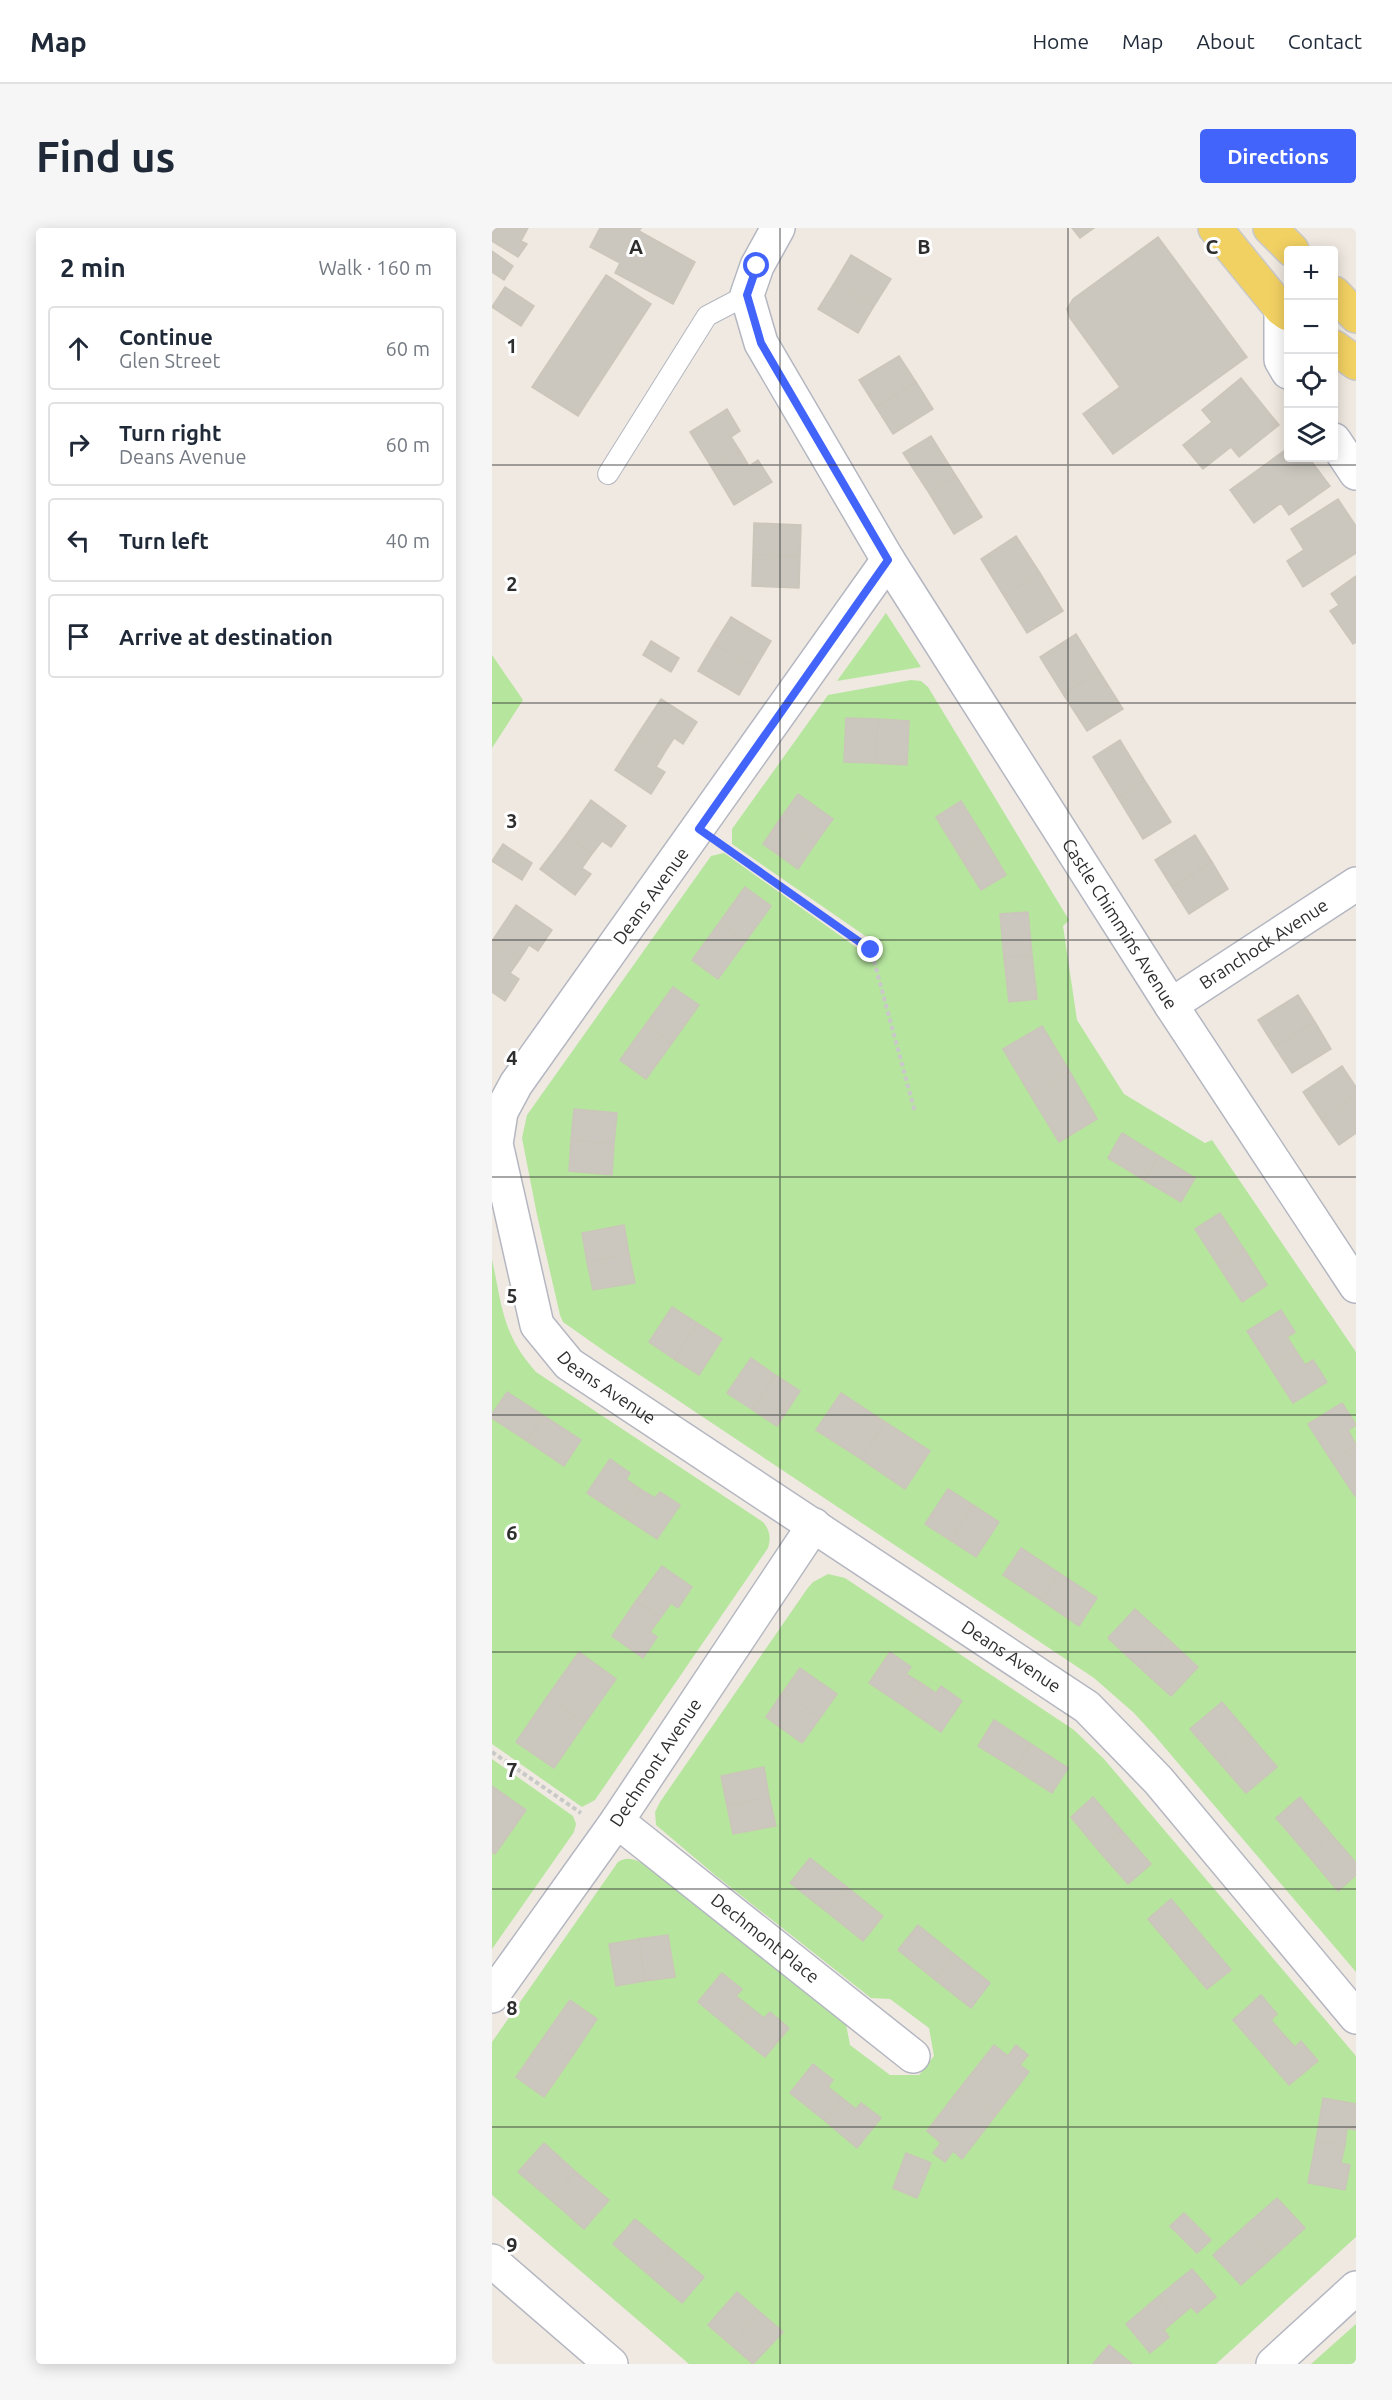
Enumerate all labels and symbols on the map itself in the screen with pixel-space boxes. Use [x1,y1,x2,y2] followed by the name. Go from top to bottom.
[629,235,643,258] text: A
[917,235,931,258] text: B
[1206,235,1219,258] text: C
[743,252,769,278] route start
[506,334,518,357] text: 1
[506,572,518,595] text: 2
[506,809,518,832] text: 3
[1059,835,1182,1012] street label: Castle Chimmins Avenue
[608,843,692,948] street label: Deans Avenue
[1195,894,1331,993] street label: Branchock Avenue
[857,936,883,962] route end
[506,1046,518,1069] text: 4
[506,1284,518,1307] text: 5
[554,1347,660,1428] street label: Deans Avenue
[506,1521,518,1544] text: 6
[958,1616,1065,1696] street label: Deans Avenue
[605,1694,705,1830] street label: Dechmont Avenue
[506,1758,518,1781] text: 7
[708,1889,824,1987] street label: Dechmont Place
[506,1996,518,2019] text: 8
[506,2233,518,2256] text: 9

